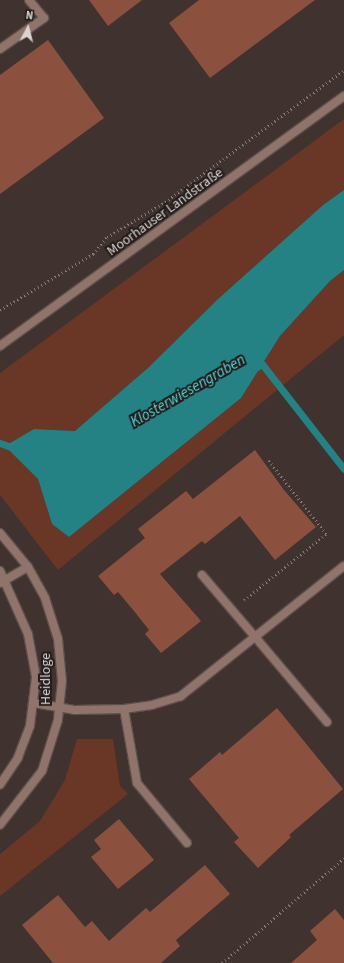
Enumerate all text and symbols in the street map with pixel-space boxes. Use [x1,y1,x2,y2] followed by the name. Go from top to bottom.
[8,8,48,48] north arrow
[25,8,34,23] text: N
[104,164,226,260] street label: Moorhauser Landstraße
[127,351,249,431] water label: Klosterwiesengraben
[38,653,54,705] street label: Heidloge

